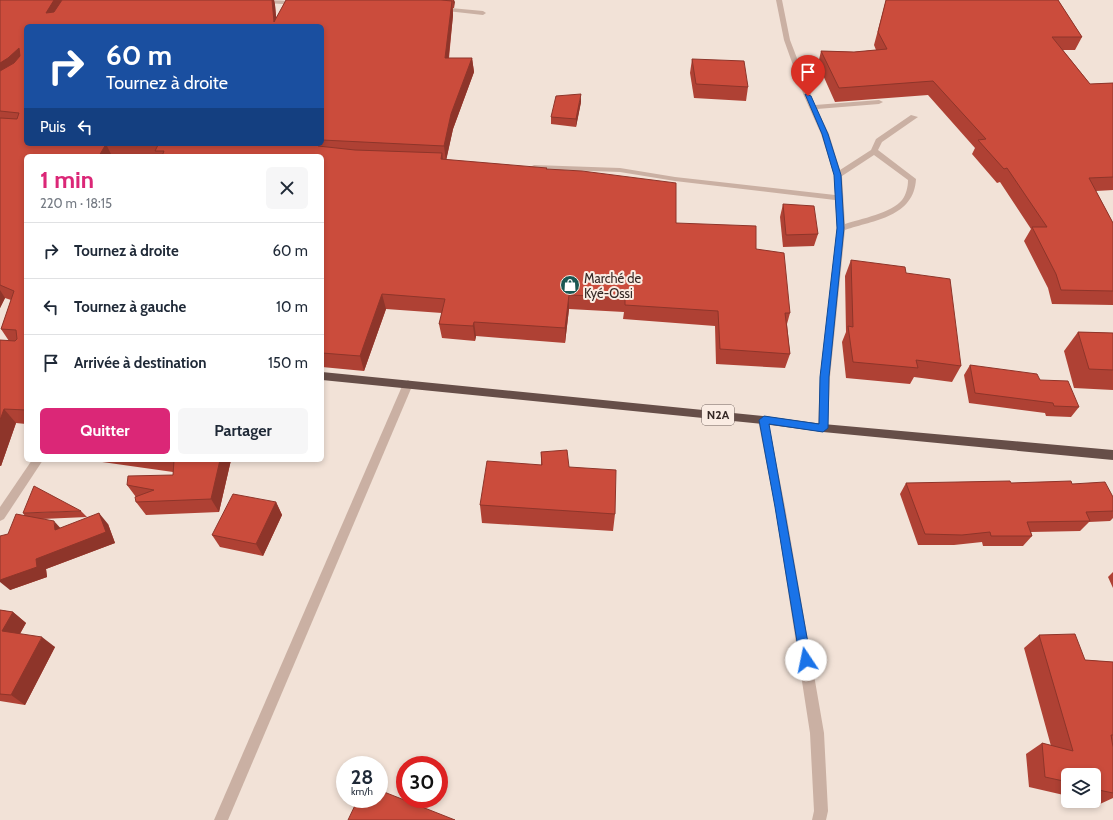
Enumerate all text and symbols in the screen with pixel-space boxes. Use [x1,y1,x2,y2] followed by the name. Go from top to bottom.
[106,38,172,72] text: 60 m
[40,40,92,92] icon: right
[791,55,825,96] pin
[797,61,819,83] icon: arrive
[106,72,228,94] text: Tournez à droite
[74,116,96,138] icon: left
[40,118,66,136] text: Puis
[40,165,94,194] text: 1 min
[266,167,308,209] button: close
[40,195,112,211] text: 220 m · 18:15
[40,240,62,262] icon: right
[74,242,179,260] text: Tournez à droite
[272,242,308,260] text: 60 m
[584,270,641,301] place label: Marché de Kyé-Ossi
[559,274,581,296] shop icon: Marché de Kyé-Ossi
[40,296,62,318] icon: left
[74,298,186,316] text: Tournez à gauche
[276,298,308,316] text: 10 m
[40,352,62,374] icon: arrive
[74,354,206,372] text: Arrivée à destination
[268,354,308,372] text: 150 m
[702,405,734,425] road number: N2A
[40,408,170,454] button: Quitter
[178,408,308,454] button: Partager
[785,639,827,681] position arrow
[396,756,448,808] speed limit sign: 30
[351,765,373,789] text: 28
[1061,768,1101,808] map controls
[1061,768,1101,808] button: layers
[351,785,373,798] text: km/h

